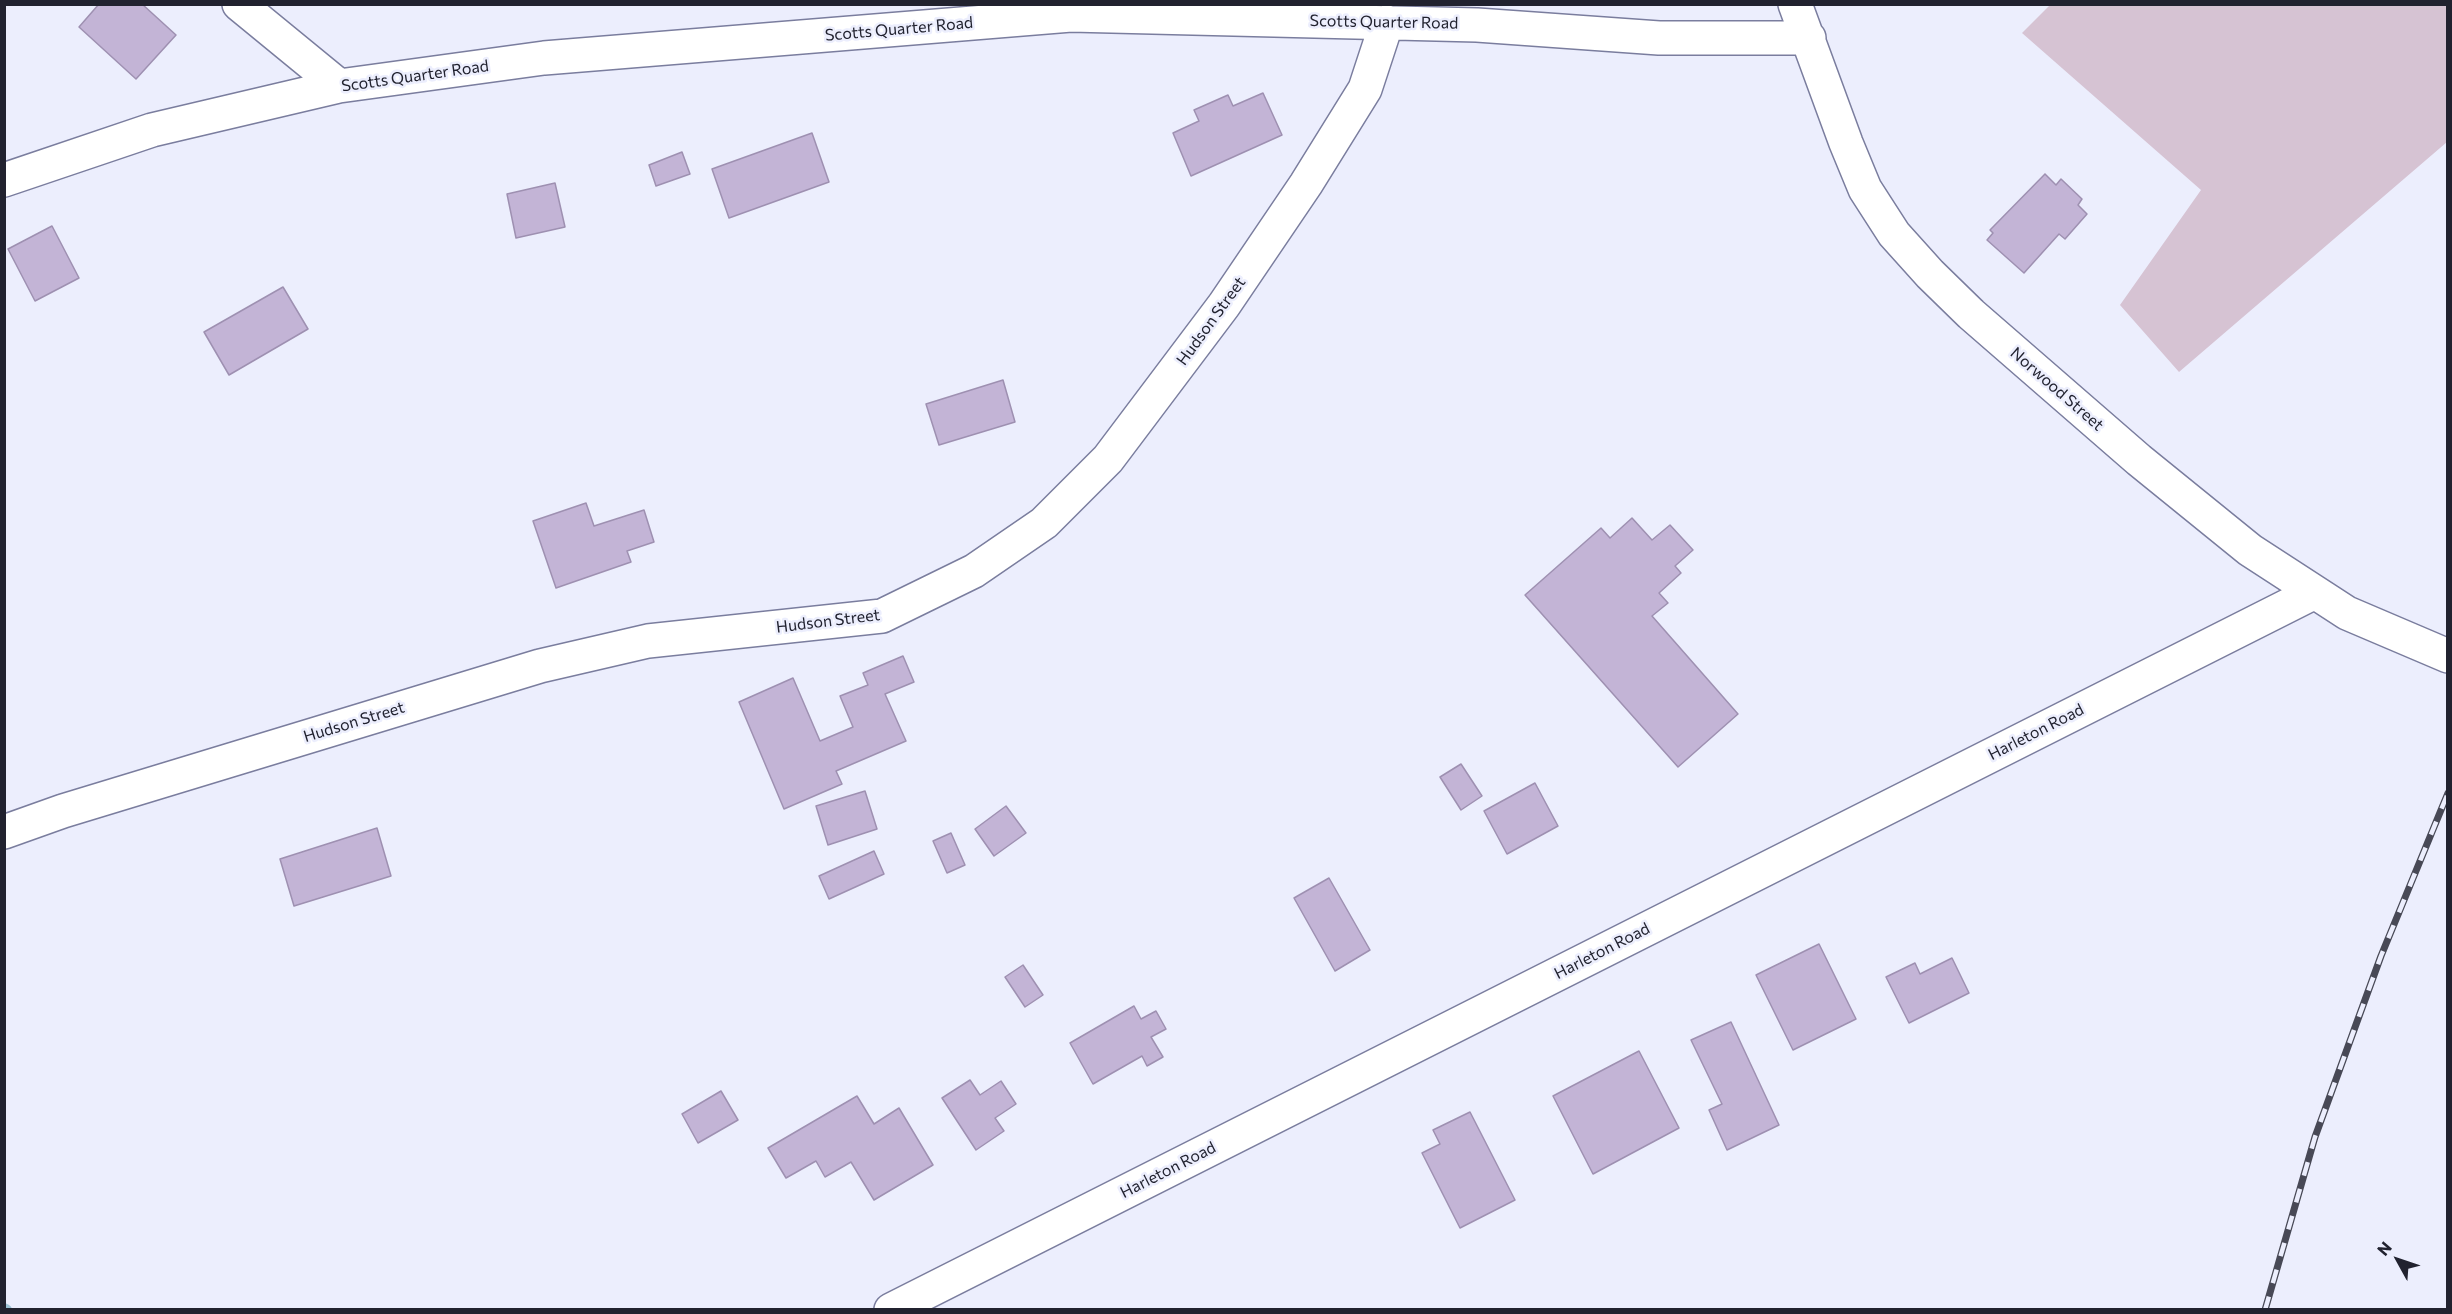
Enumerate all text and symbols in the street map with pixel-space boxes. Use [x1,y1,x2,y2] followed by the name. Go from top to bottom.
[1310,11,1458,33] street label: Scotts Quarter Road
[824,13,974,45] street label: Scotts Quarter Road
[340,56,490,96] street label: Scotts Quarter Road
[1173,273,1249,369] street label: Hudson Street
[2006,343,2108,435] street label: Norwood Street
[775,605,881,637] street label: Hudson Street
[301,698,407,746] street label: Hudson Street
[1985,700,2087,764] street label: Harleton Road
[1551,919,1653,983] street label: Harleton Road
[1117,1138,1219,1202] street label: Harleton Road
[2368,1230,2428,1290] north arrow
[2373,1237,2395,1259] text: N

